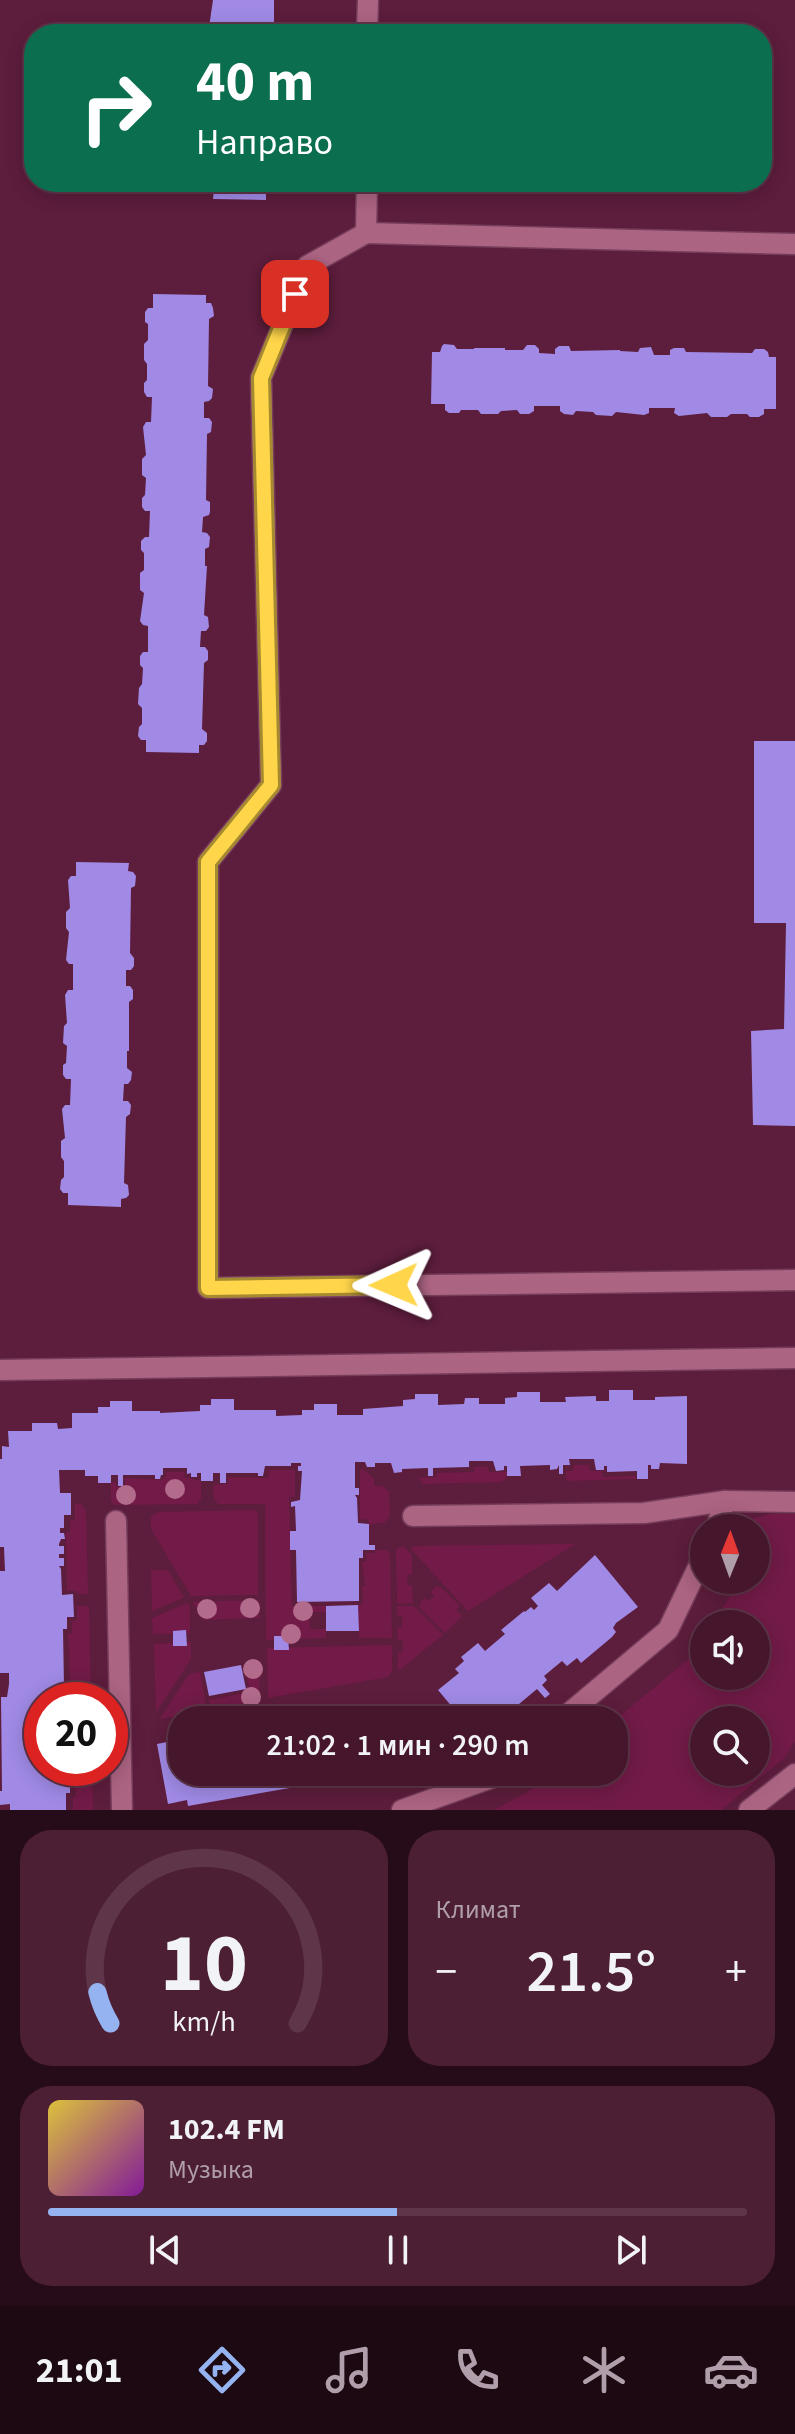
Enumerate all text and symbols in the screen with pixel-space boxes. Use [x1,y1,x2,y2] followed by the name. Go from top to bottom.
[196,43,314,122] text: 40 m
[64,56,168,160] icon: right
[196,117,333,168] text: Направо
[261,260,329,328] pin
[273,272,317,316] icon: arrive
[352,1243,436,1327] position arrow
[690,1514,770,1594] north arrow
[690,1514,770,1786] map controls
[690,1610,770,1690] button: sound
[24,1682,128,1786] speed limit sign: 20
[690,1706,770,1786] button: search
[267,1724,529,1767] text: 21:02 · 1 мин · 290 m
[436,1891,521,1928] text: Климат
[160,1905,248,2023] text: 10
[526,1930,656,2015] text: 21.5°
[436,1941,457,2004] text: −
[725,1941,747,2004] text: +
[172,2002,235,2042] text: km/h
[168,2108,285,2151] text: 102.4 FM
[168,2151,254,2188] text: Музыка
[143,2228,187,2272] icon: previous
[376,2228,420,2272] icon: pause
[609,2228,653,2272] icon: next
[194,2342,250,2398] icon: directions
[321,2342,377,2398] icon: music
[449,2342,505,2398] icon: phone
[576,2342,632,2398] icon: climate
[703,2342,759,2398] icon: car
[36,2345,123,2396] text: 21:01

